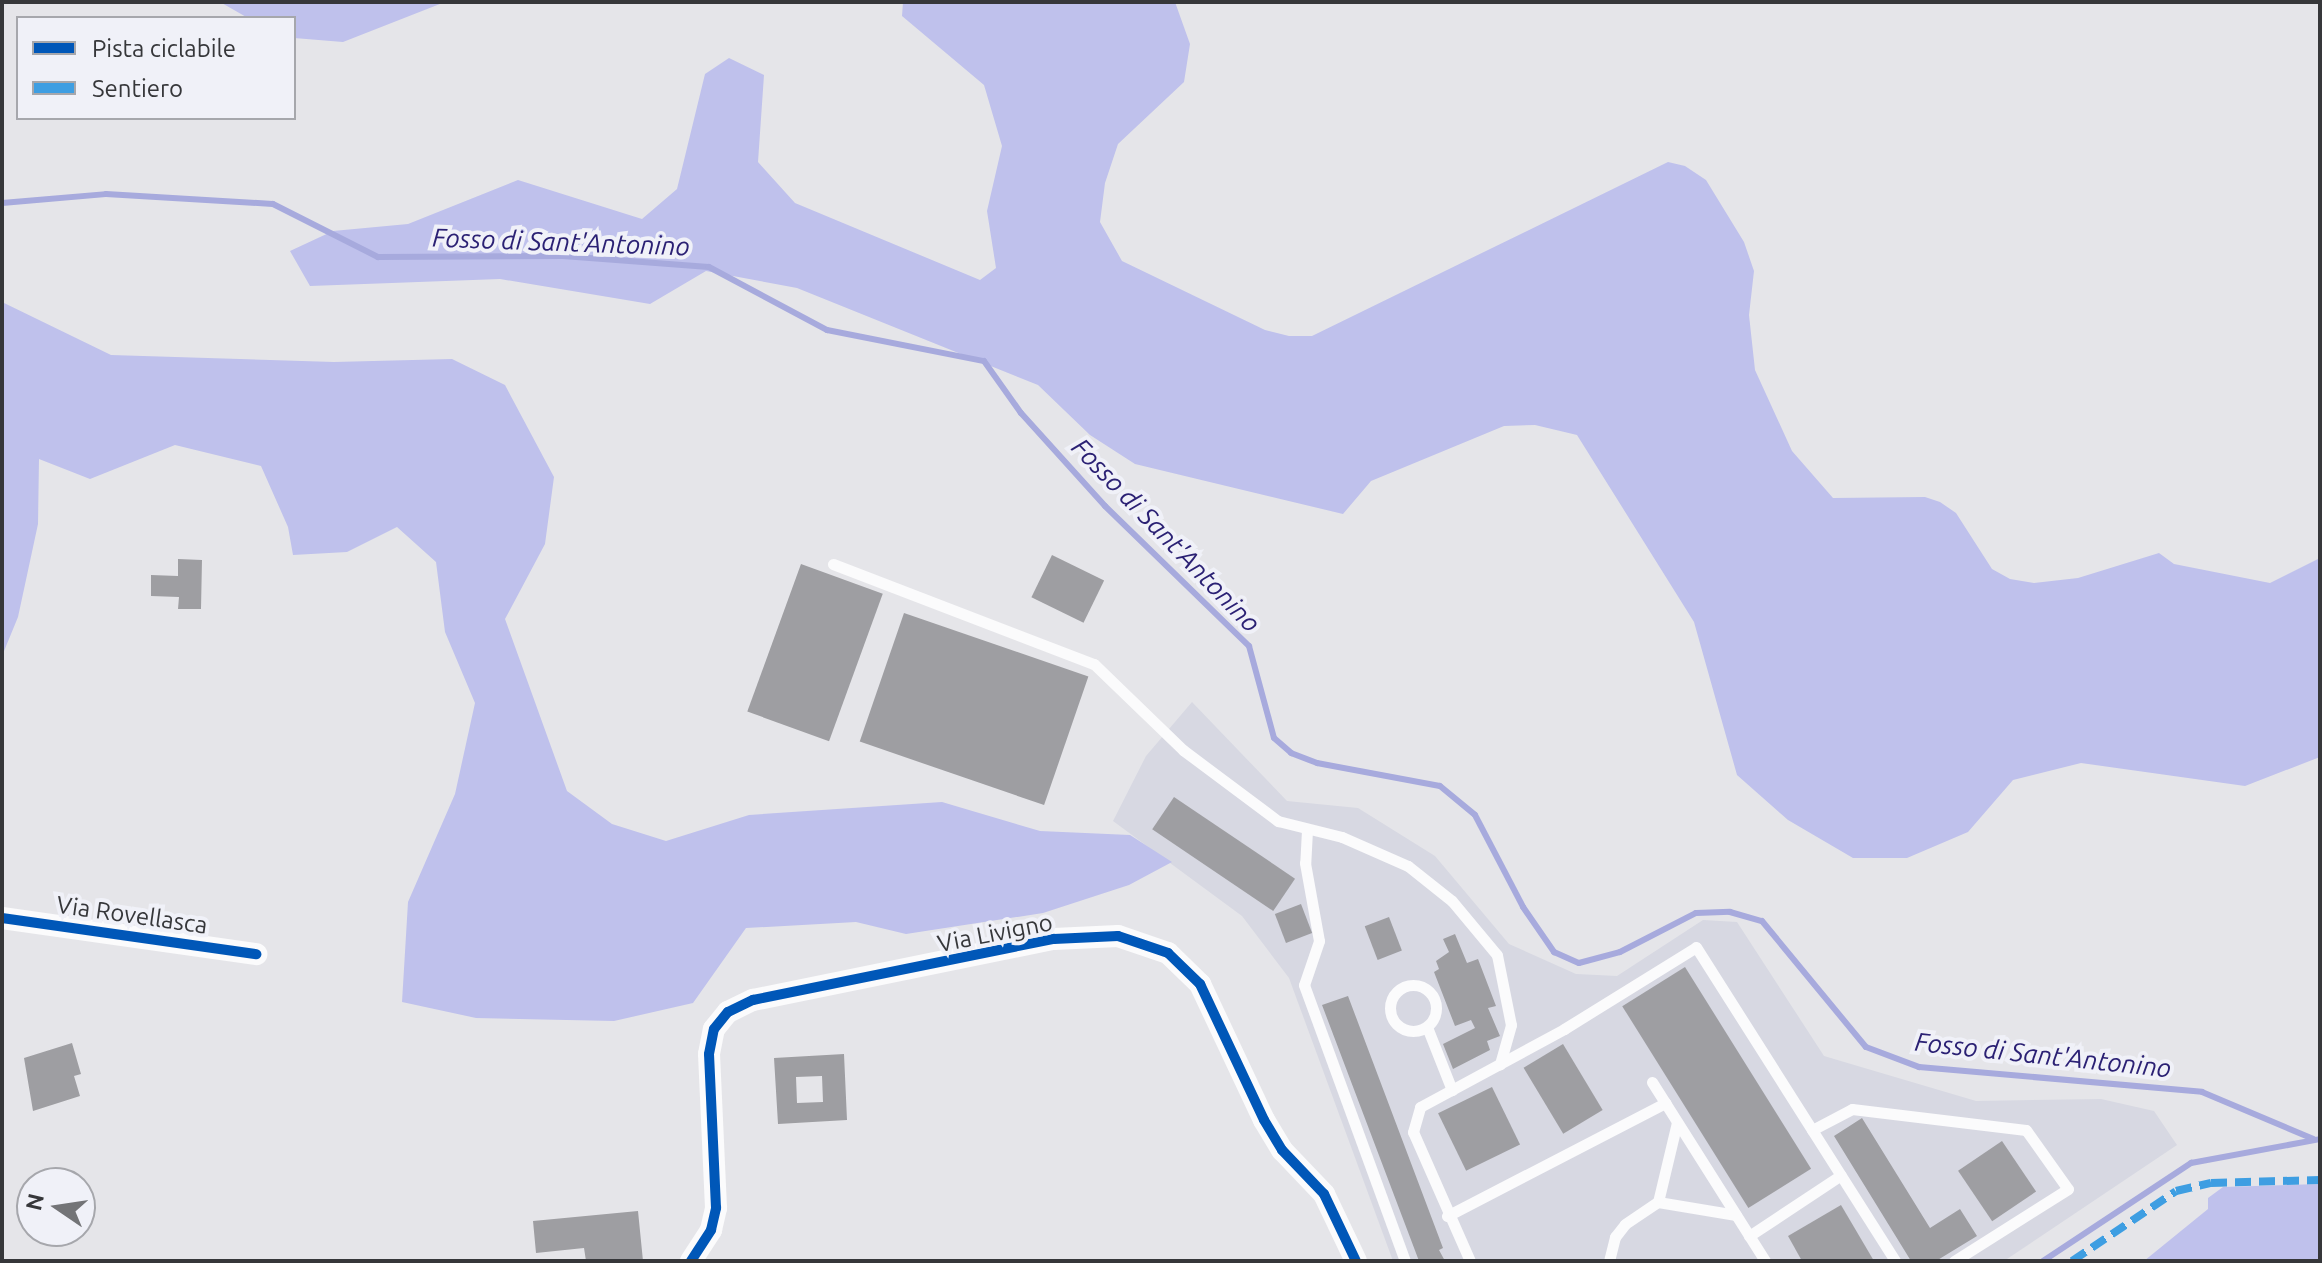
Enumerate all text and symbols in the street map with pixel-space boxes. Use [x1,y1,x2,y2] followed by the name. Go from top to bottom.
[16,16,296,120] legend
[92,35,236,62] text: Pista ciclabile
[92,75,183,102] text: Sentiero
[432,222,690,262] water label: Fosso di Sant'Antonino
[1065,432,1267,638] water label: Fosso di Sant'Antonino
[55,890,209,940] street label: Via Rovellasca
[935,908,1055,958] street label: Via Livigno
[1913,1026,2173,1084] water label: Fosso di Sant'Antonino
[16,1167,96,1247] north arrow
[20,1191,48,1213] text: N

